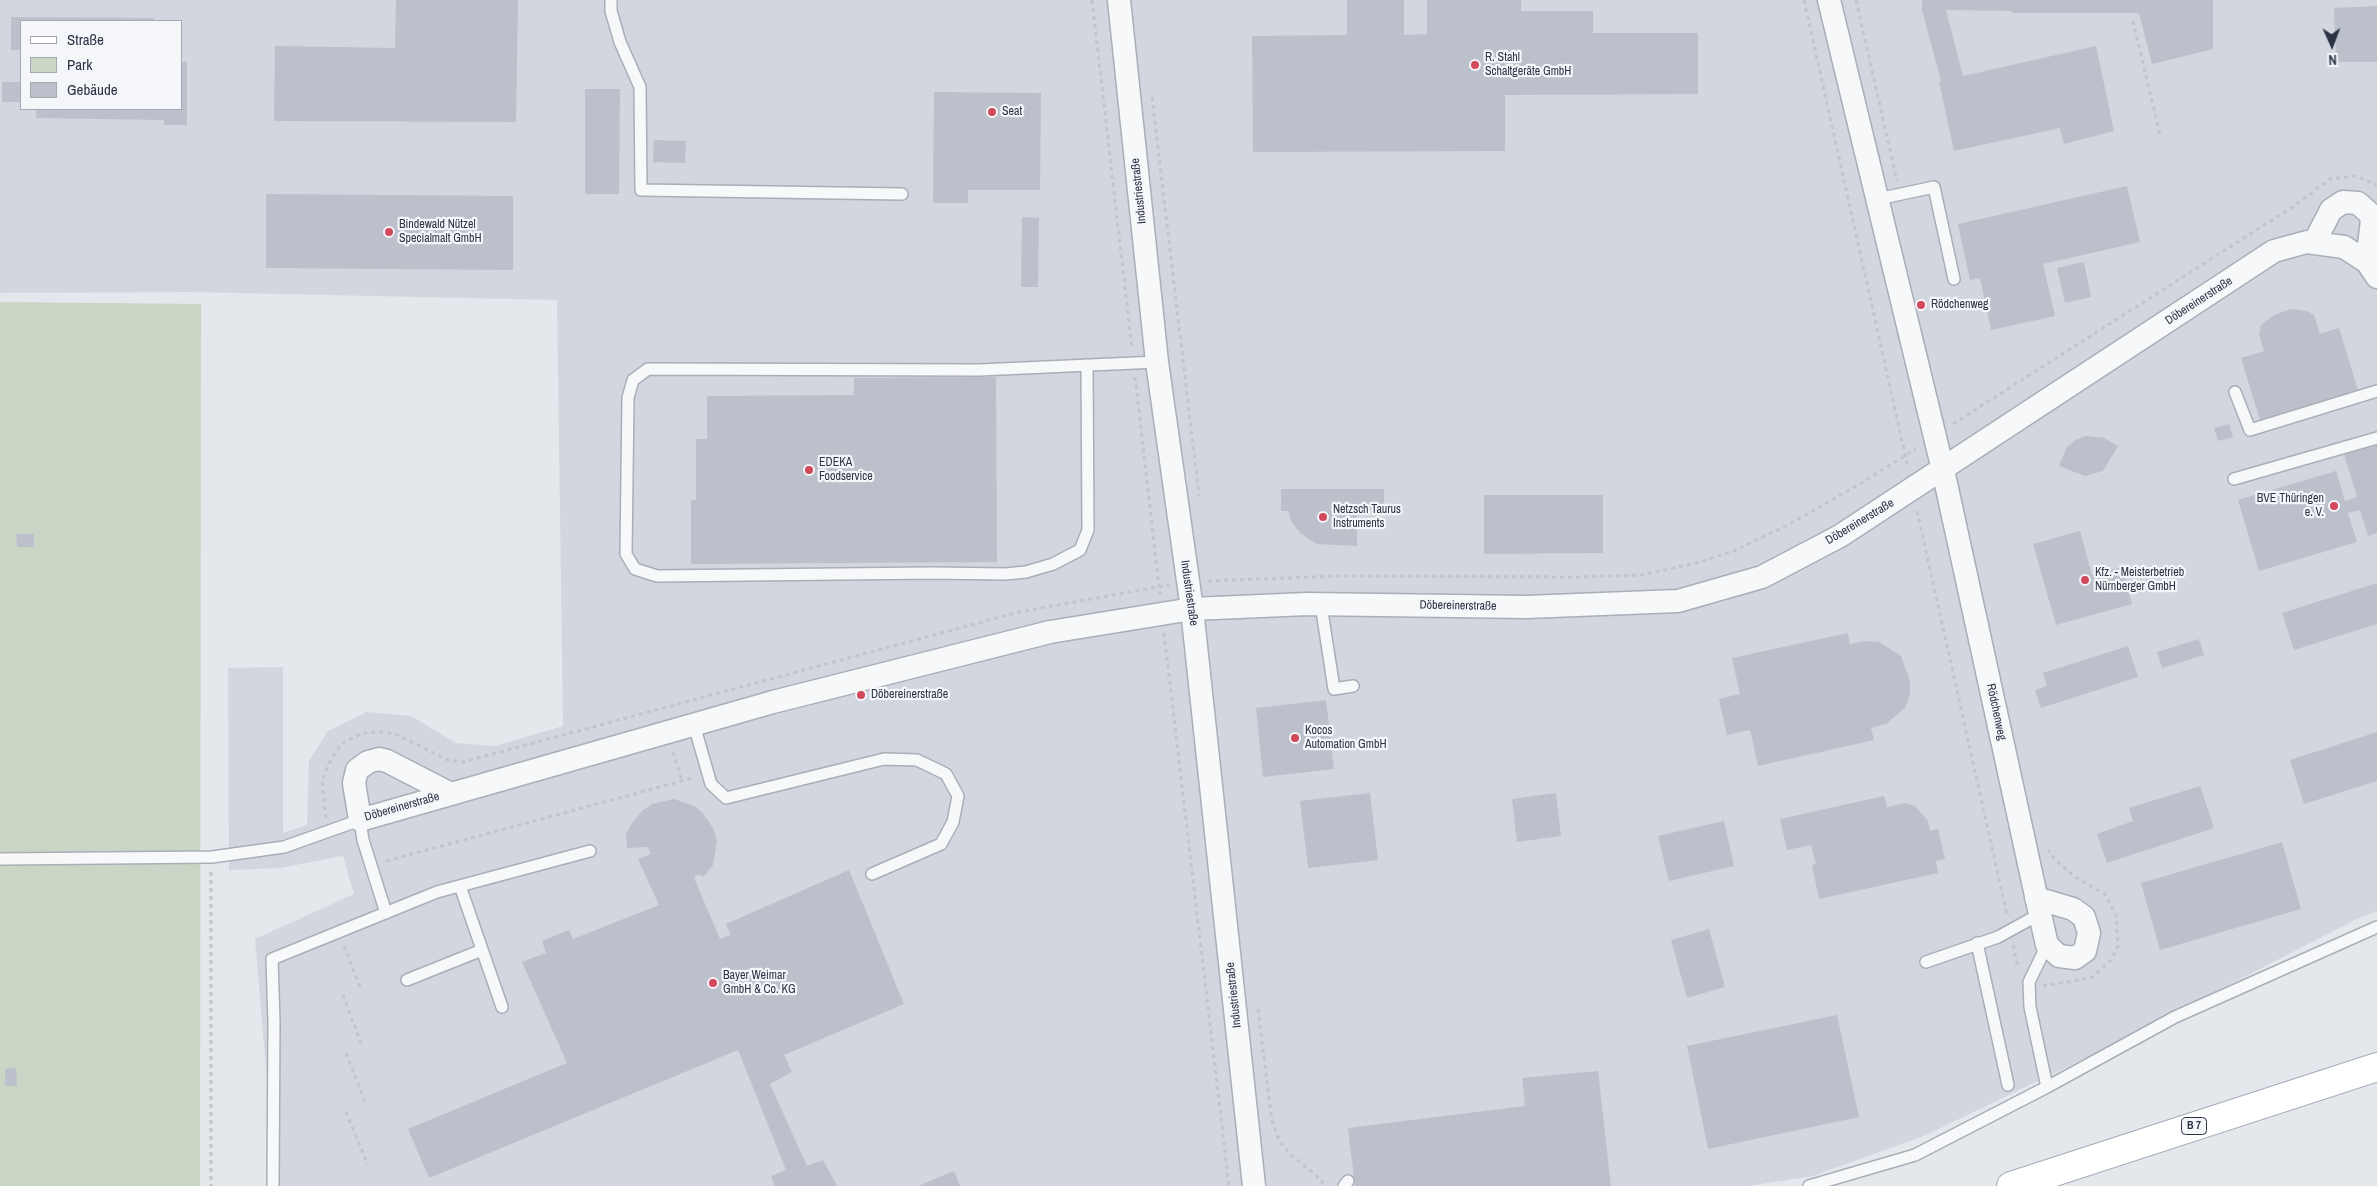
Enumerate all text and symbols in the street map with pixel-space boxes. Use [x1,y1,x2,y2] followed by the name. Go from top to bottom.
[20,20,182,110] legend
[2307,20,2357,70] north arrow
[67,29,104,50] text: Straße
[1485,51,1571,79] place label: R. Stahl Schaltgeräte GmbH
[2328,51,2337,69] text: N
[67,54,92,75] text: Park
[1469,59,1481,71] marker: R. Stahl Schaltgeräte GmbH
[67,79,118,100] text: Gebäude
[1002,105,1022,119] place label: Seat
[986,106,998,118] marker: Seat
[1128,157,1150,225] street label: Industriestraße
[399,218,482,246] place label: Bindewald Nützel Specialmalt GmbH
[383,226,395,238] marker: Bindewald Nützel Specialmalt GmbH
[2163,274,2235,328] street label: Döbereinerstraße
[1931,298,1988,312] place label: Rödchenweg
[1915,299,1927,311] marker: Rödchenweg
[819,456,873,484] place label: EDEKA Foodservice
[803,464,815,476] marker: EDEKA Foodservice
[2257,492,2324,520] place label: BVE Thüringen e. V.
[1823,496,1897,548] street label: Döbereinerstraße
[2328,500,2340,512] marker: BVE Thüringen e. V.
[1333,503,1401,531] place label: Netzsch Taurus Instruments
[1317,511,1329,523] marker: Netzsch Taurus Instruments
[1177,559,1201,627] street label: Industriestraße
[2095,566,2184,594] place label: Kfz. - Meisterbetrieb Nürnberger GmbH
[2079,574,2091,586] marker: Kfz. - Meisterbetrieb Nürnberger GmbH
[1419,598,1497,614] street label: Döbereinerstraße
[1983,682,2009,742] street label: Rödchenweg
[871,688,948,702] place label: Döbereinerstraße
[855,689,867,701] marker: Döbereinerstraße
[1305,724,1386,752] place label: Kocos Automation GmbH
[1289,732,1301,744] marker: Kocos Automation GmbH
[363,789,441,825] street label: Döbereinerstraße
[1223,961,1245,1029] street label: Industriestraße
[723,969,796,997] place label: Bayer Weimar GmbH & Co. KG
[707,977,719,989] marker: Bayer Weimar GmbH & Co. KG
[2182,1118,2206,1134] road number: B 7

